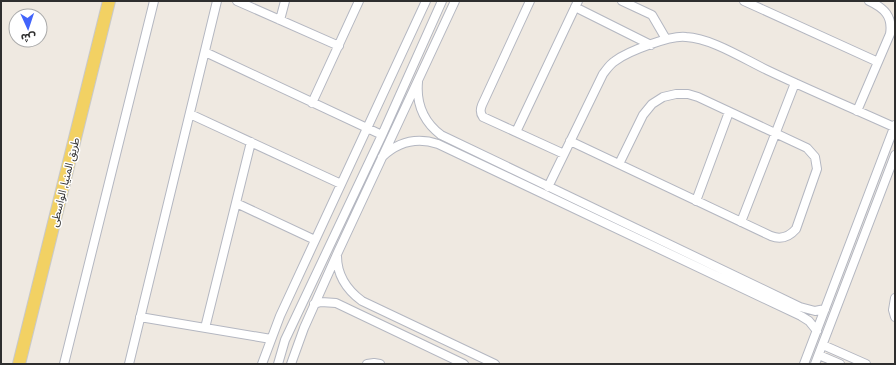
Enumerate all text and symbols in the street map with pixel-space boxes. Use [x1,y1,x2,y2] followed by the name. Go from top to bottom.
[8,8,48,48] north arrow
[21,31,36,45] text: ش
[47,136,82,228] street label: طريق المنيا, الواسطى

